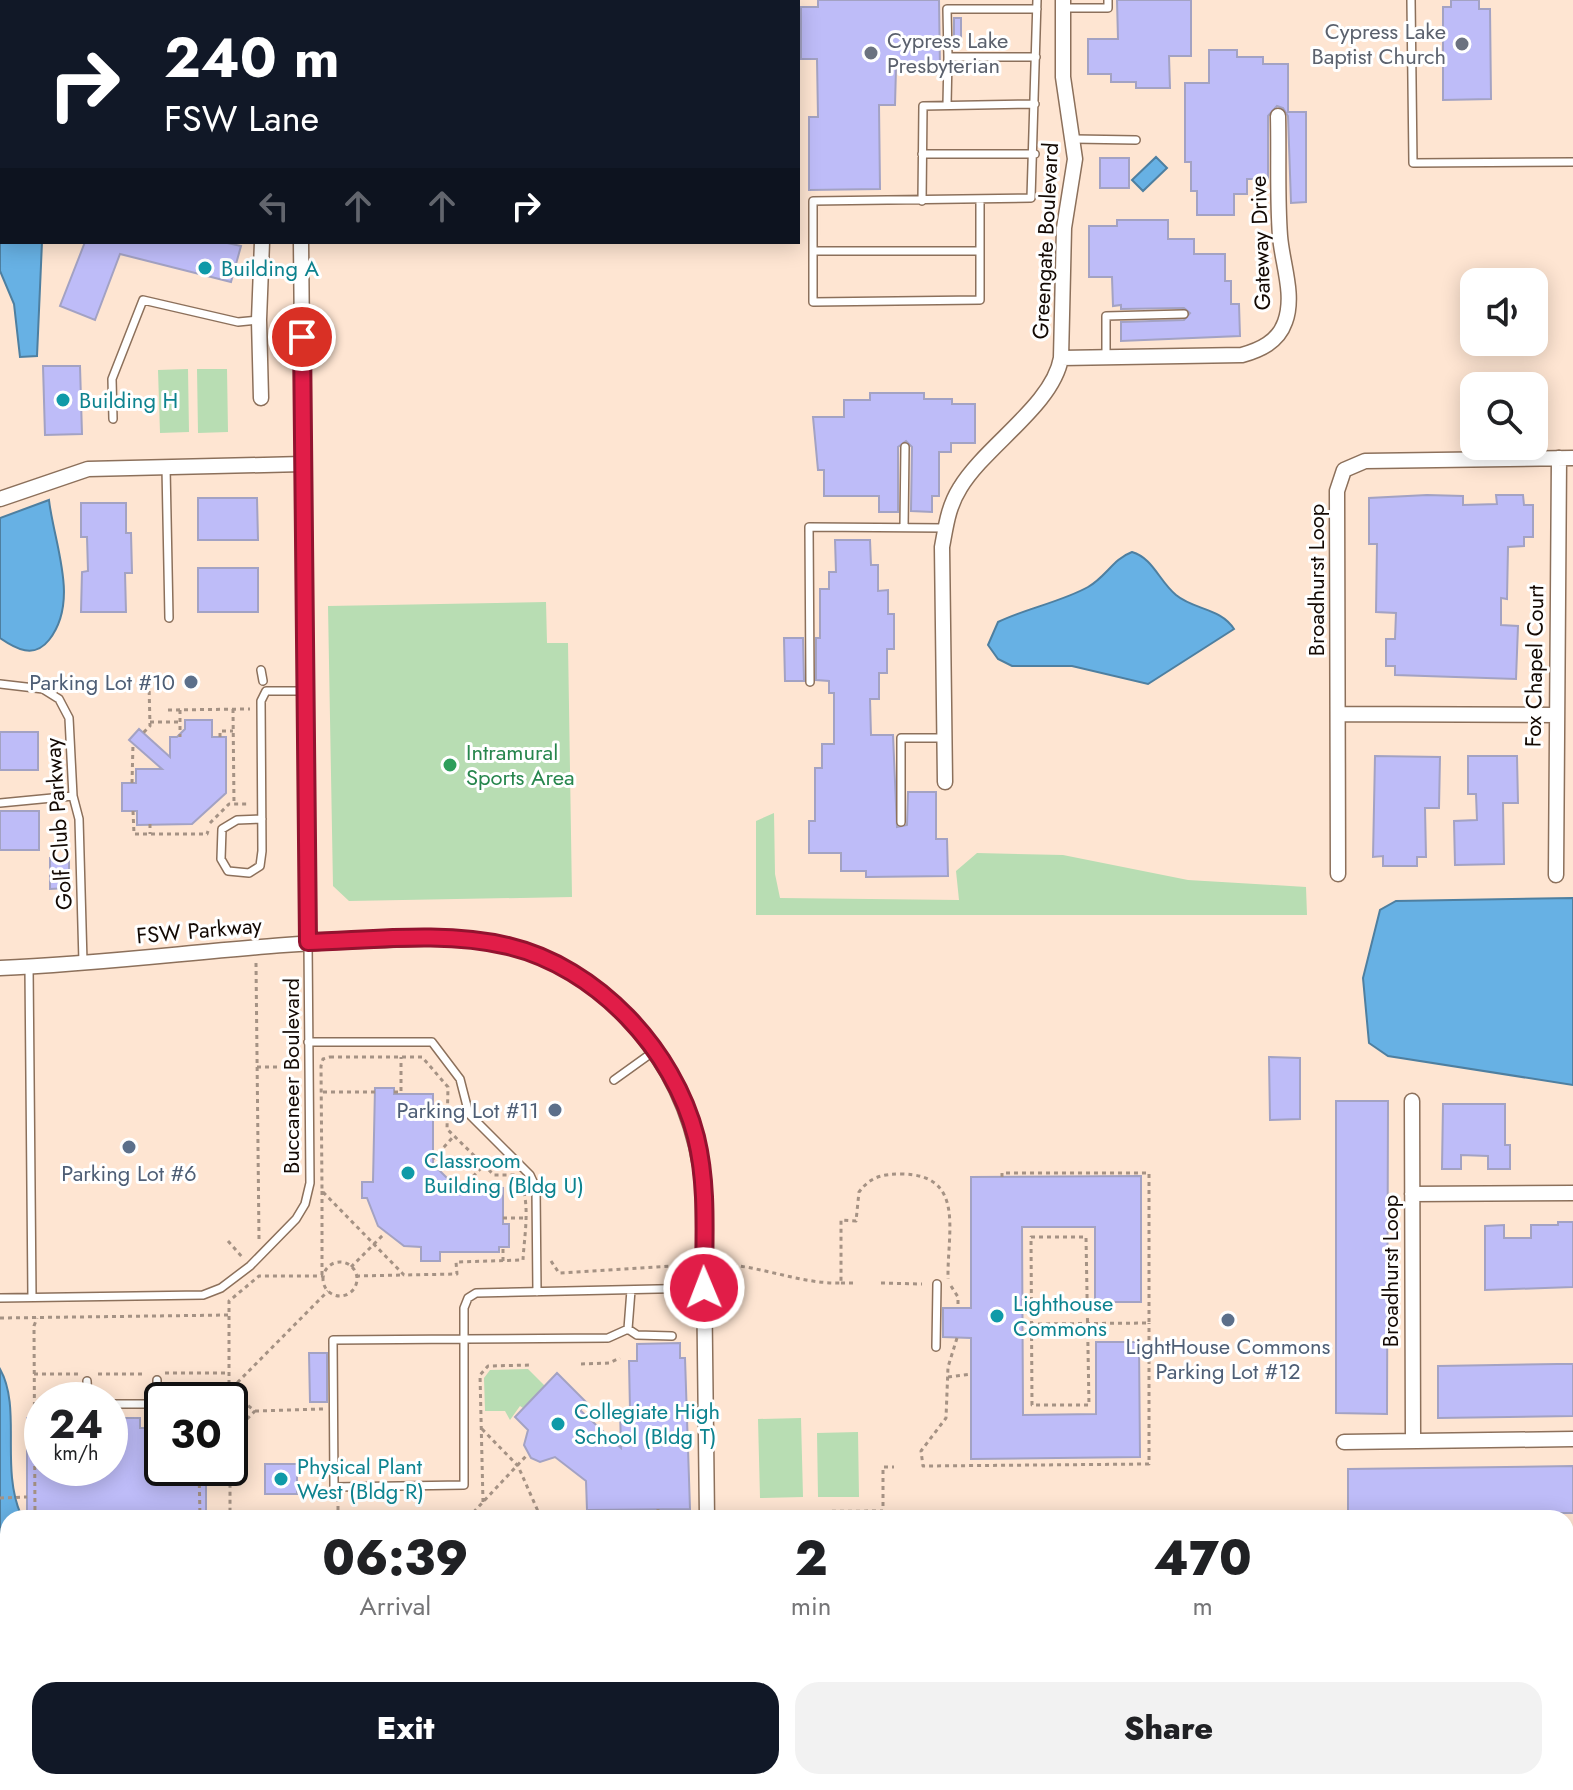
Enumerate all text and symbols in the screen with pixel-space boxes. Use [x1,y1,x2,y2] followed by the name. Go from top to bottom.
[1311,15,1446,72] place label: Cypress Lake Baptist Church
[164,17,340,98] text: 240 m
[887,24,1008,81] place label: Cypress Lake Presbyterian
[32,32,136,136] icon: right
[1453,35,1471,53] marker: Cypress Lake Baptist Church
[862,44,880,62] marker: Cypress Lake Presbyterian
[164,92,319,144] text: FSW Lane
[1024,142,1066,340] street label: Greengate Boulevard
[1242,175,1278,311] street label: Gateway Drive
[252,184,296,228] icon: left
[336,184,380,228] icon: ahead
[420,184,464,228] icon: ahead
[504,184,548,228] icon: right
[221,252,320,284] place label: Building A
[196,259,214,277] marker: Building A
[1460,268,1548,460] map controls
[1460,268,1548,356] button: sound
[268,303,336,371] pin
[280,315,324,359] icon: arrive
[1460,372,1548,460] button: search
[79,384,178,416] place label: Building H
[54,391,72,409] marker: Building H
[1300,504,1332,656] street label: Broadhurst Loop
[1517,584,1551,747] street label: Fox Chapel Court
[29,666,175,698] place label: Parking Lot #10
[182,673,200,691] marker: Parking Lot #10
[466,736,575,793] place label: Intramural Sports Area
[36,737,80,911] street label: Golf Club Parkway
[441,756,459,774] marker: Intramural Sports Area
[135,909,264,951] street label: FSW Parkway
[275,978,307,1174] street label: Buccaneer Boulevard
[396,1094,539,1126] place label: Parking Lot #11
[546,1101,564,1119] marker: Parking Lot #11
[120,1138,138,1156] marker: Parking Lot #6
[424,1144,584,1201] place label: Classroom Building (Bldg U)
[61,1157,197,1189] place label: Parking Lot #6
[399,1164,417,1182] marker: Classroom Building (Bldg U)
[1374,1195,1406,1347] street label: Broadhurst Loop
[662,1246,746,1330] position arrow
[1013,1287,1113,1344] place label: Lighthouse Commons
[988,1307,1006,1325] marker: Lighthouse Commons
[1219,1311,1237,1329] marker: LightHouse Commons Parking Lot #12
[1126,1330,1331,1387] place label: LightHouse Commons Parking Lot #12
[144,1382,248,1486] speed limit sign: 30
[49,1395,103,1453] text: 24
[574,1395,720,1452] place label: Collegiate High School (Bldg T)
[549,1415,567,1433] marker: Collegiate High School (Bldg T)
[53,1439,99,1468] text: km/h
[297,1450,424,1507] place label: Physical Plant West (Bldg R)
[272,1470,290,1488] marker: Physical Plant West (Bldg R)
[322,1524,469,1593] text: 06:39
[795,1524,828,1593] text: 2
[1154,1524,1252,1593] text: 470
[360,1587,431,1625] text: Arrival
[791,1587,832,1625] text: min
[1193,1587,1213,1625] text: m
[32,1682,779,1774] button: Exit
[795,1682,1542,1774] button: Share

